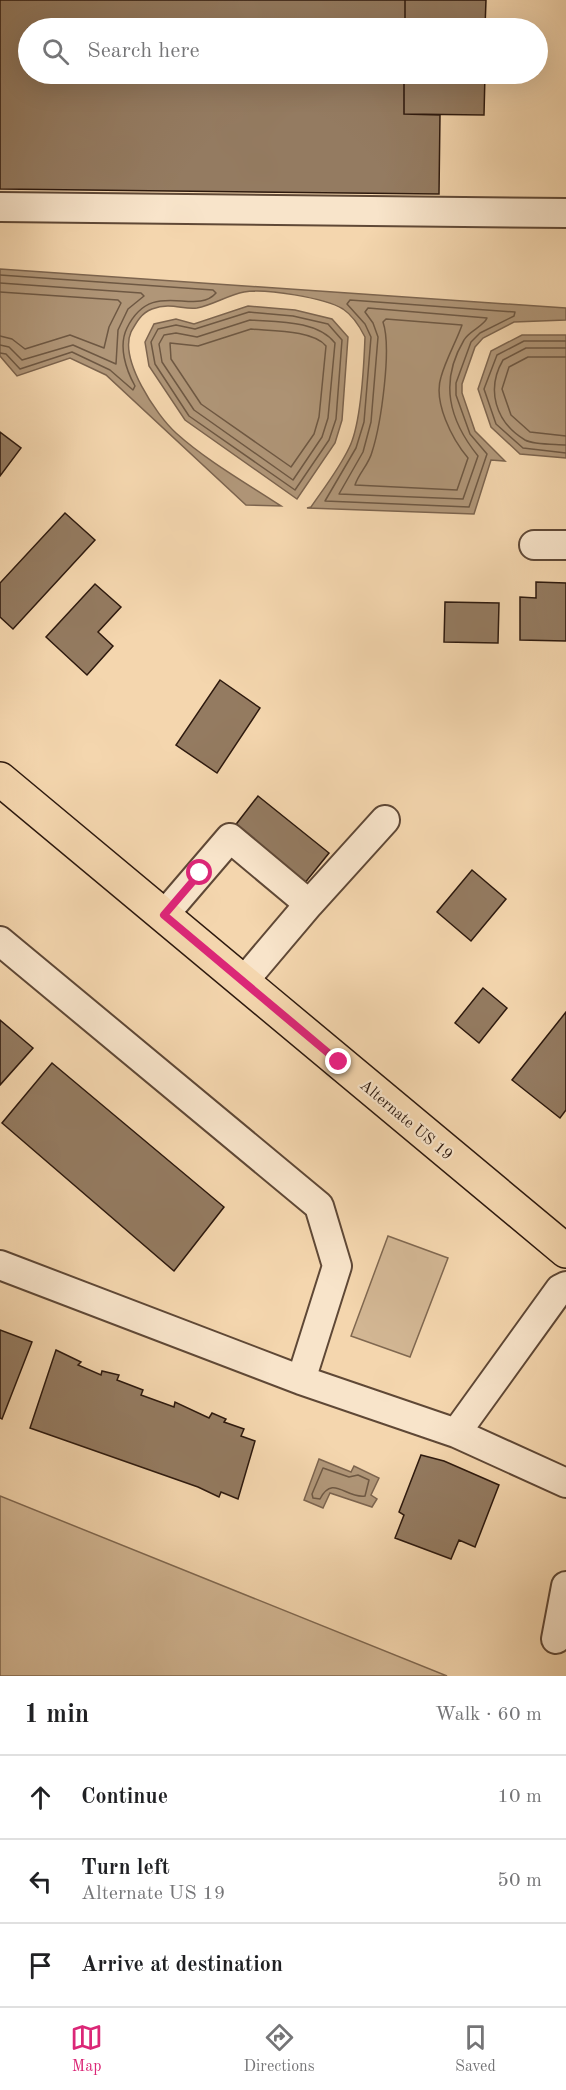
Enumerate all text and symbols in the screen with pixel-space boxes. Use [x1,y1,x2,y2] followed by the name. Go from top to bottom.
[18,18,548,84] search box
[39,35,72,68] icon: search
[87,40,200,62] text: Search here
[186,859,212,885] route start
[325,1048,351,1074] route end
[356,1077,455,1164] street label: Alternate US 19
[24,1702,89,1728] text: 1 min
[435,1705,542,1725] text: Walk · 60 m
[24,1781,57,1814] icon: ahead
[81,1786,168,1808] text: Continue
[497,1787,542,1807] text: 10 m
[81,1857,170,1879] text: Turn left
[24,1865,57,1898] icon: left
[497,1871,542,1891] text: 50 m
[81,1884,225,1904] text: Alternate US 19
[24,1949,57,1982] icon: arrive
[81,1954,283,1976] text: Arrive at destination
[70,2021,103,2077] tab: Map
[244,2021,315,2077] tab: Directions
[455,2021,496,2077] tab: Saved

